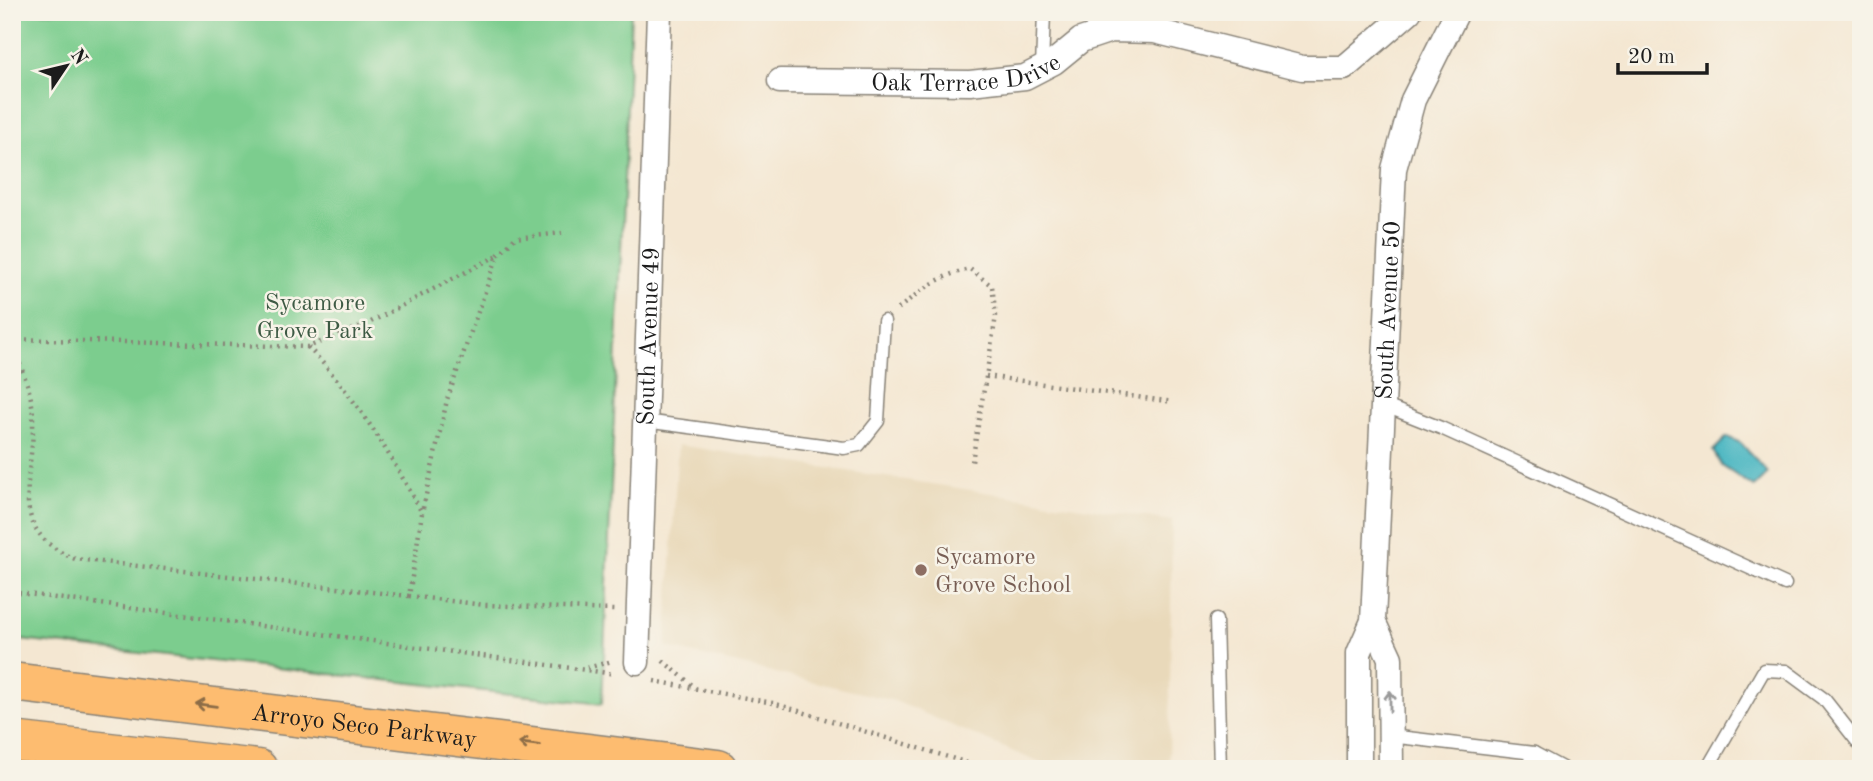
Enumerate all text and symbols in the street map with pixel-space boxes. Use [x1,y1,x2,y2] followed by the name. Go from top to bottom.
[32,32,102,102] north arrow
[1618,32,1707,76] scale bar
[66,46,90,69] text: N
[1628,47,1675,68] text: 20 m
[871,51,1065,97] street label: Oak Terrace Drive
[1373,221,1406,400] street label: South Avenue 50
[635,247,665,426] street label: South Avenue 49
[257,292,373,344] park label: Sycamore Grove Park
[935,546,1071,598] place label: Sycamore Grove School
[913,562,929,578] marker: Sycamore Grove School
[1383,689,1397,712] one-way arrow
[195,699,217,712] one-way arrow
[250,702,478,753] street label: Arroyo Seco Parkway
[518,737,541,750] one-way arrow

